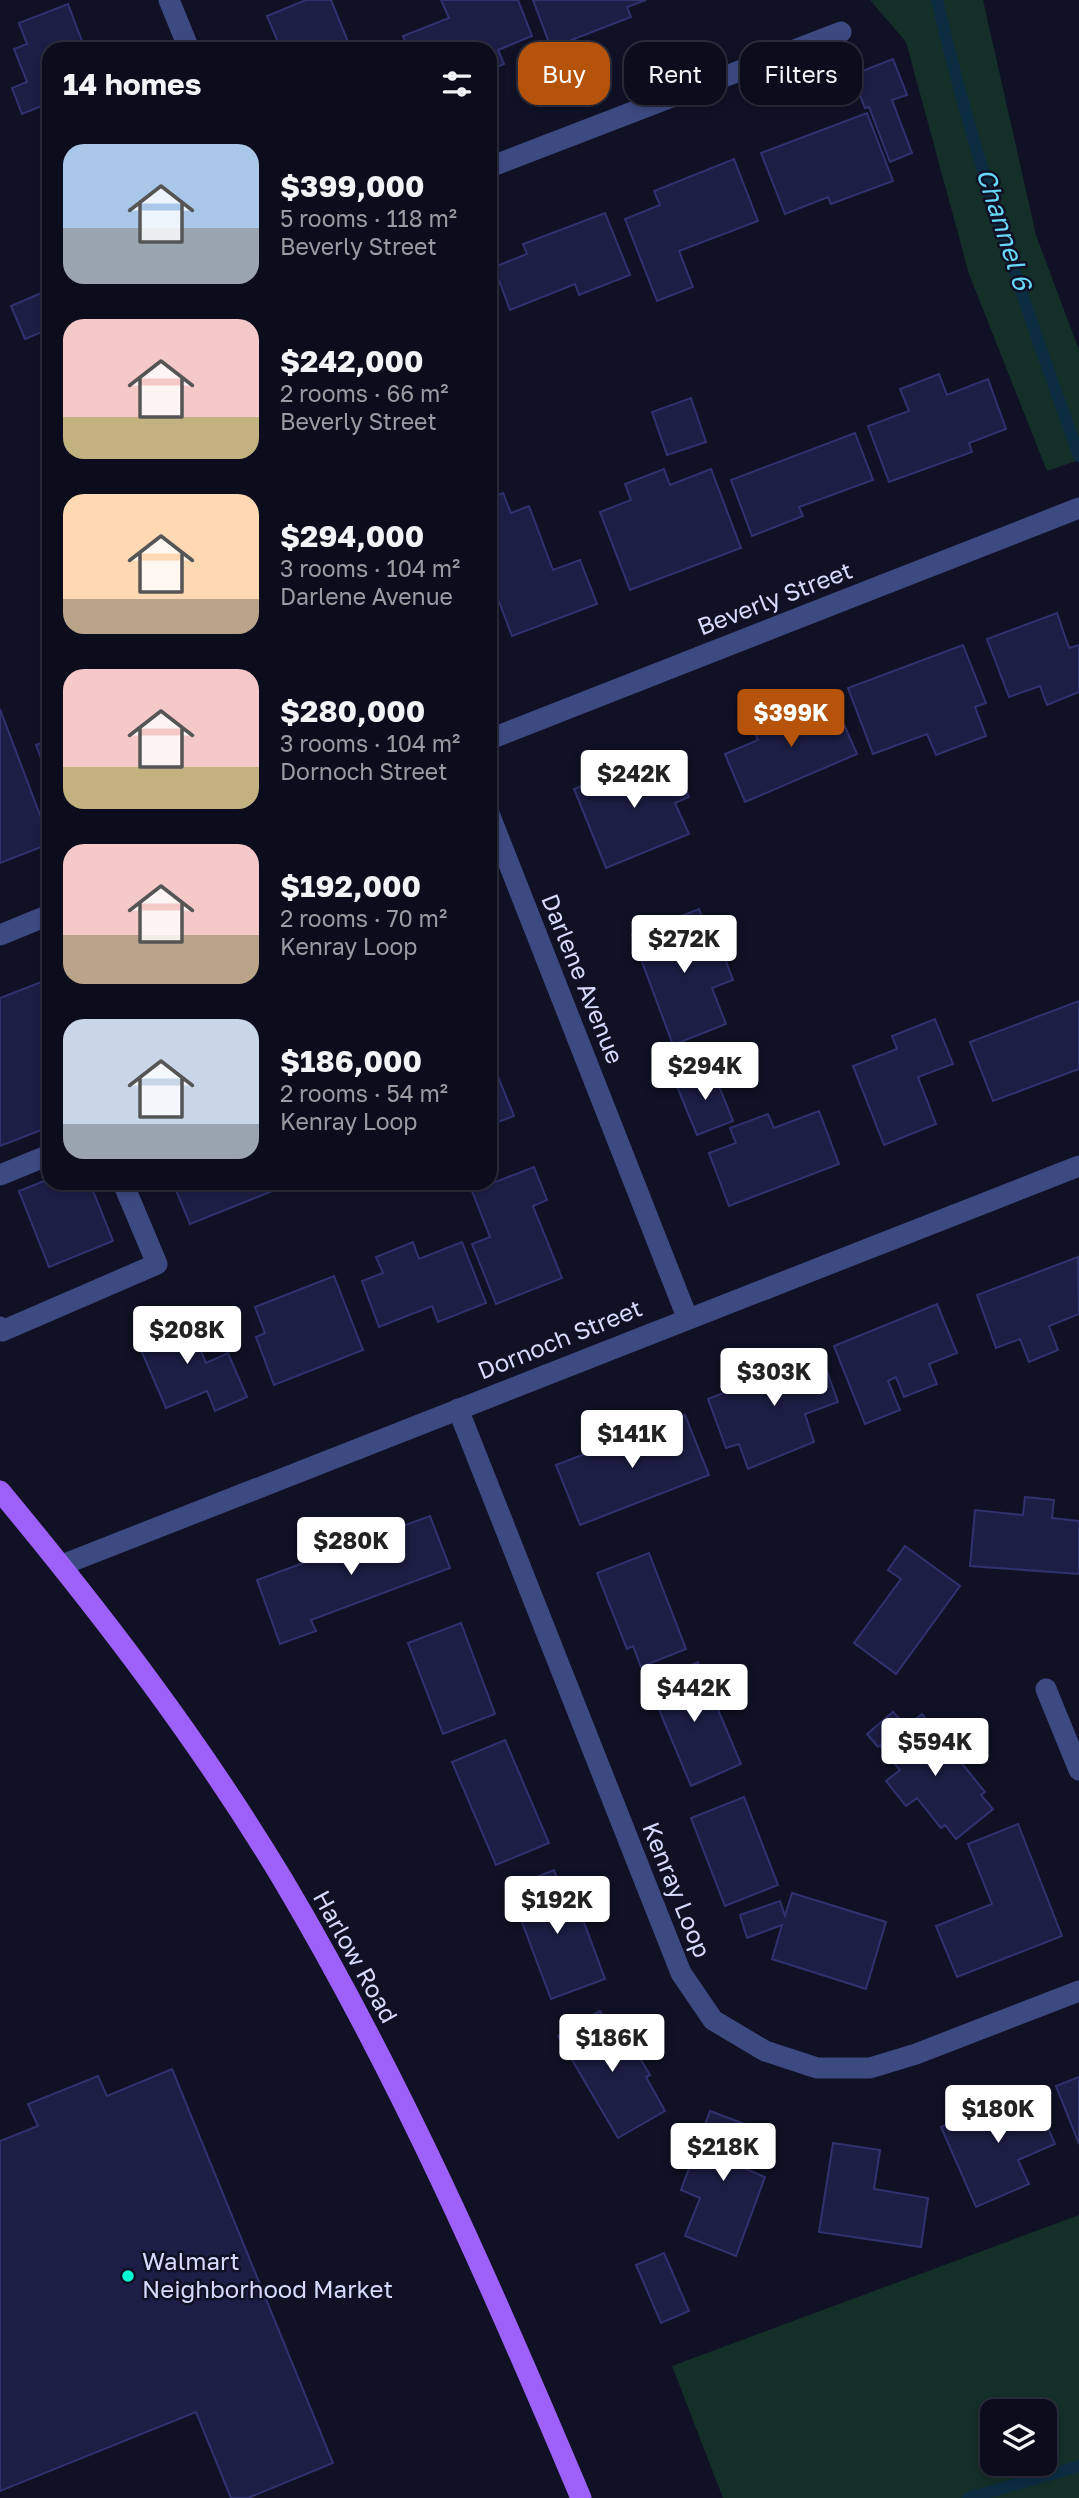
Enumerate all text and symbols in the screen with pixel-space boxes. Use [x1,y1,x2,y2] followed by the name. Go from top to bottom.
[518,42,610,105] chip: Buy
[624,42,726,105] chip: Rent
[740,42,862,105] chip: Filters
[438,65,476,103] icon: filters
[63,66,202,102] text: 14 homes
[970,164,1039,296] water label: Channel 6
[280,168,425,204] text: $399,000
[119,172,203,256] icon: home
[280,204,457,232] text: 5 rooms · 118 m²
[280,232,437,260] text: Beverly Street
[280,343,424,379] text: $242,000
[119,347,203,431] icon: home
[280,379,449,407] text: 2 rooms · 66 m²
[280,407,437,435] text: Beverly Street
[280,518,424,554] text: $294,000
[119,522,203,606] icon: home
[280,554,460,582] text: 3 rooms · 104 m²
[693,555,856,640] street label: Beverly Street
[280,582,453,610] text: Darlene Avenue
[742,690,840,749] pin: $399K
[280,693,425,729] text: $280,000
[119,697,203,781] icon: home
[753,698,829,726] text: $399K
[280,729,460,757] text: 3 rooms · 104 m²
[585,750,683,810] pin: $242K
[280,757,447,785] text: Dornoch Street
[597,759,671,787] text: $242K
[280,868,421,904] text: $192,000
[119,872,203,956] icon: home
[536,889,631,1068] street label: Darlene Avenue
[280,904,447,932] text: 2 rooms · 70 m²
[635,916,733,975] pin: $272K
[648,924,720,952] text: $272K
[280,932,417,960] text: Kenray Loop
[656,1042,754,1102] pin: $294K
[280,1043,422,1079] text: $186,000
[119,1047,203,1131] icon: home
[667,1051,743,1079] text: $294K
[280,1079,448,1107] text: 2 rooms · 54 m²
[280,1107,417,1135] text: Kenray Loop
[473,1292,646,1385] street label: Dornoch Street
[138,1306,236,1366] pin: $208K
[149,1315,225,1343] text: $208K
[725,1348,823,1408] pin: $303K
[736,1357,812,1385] text: $303K
[583,1410,681,1470] pin: $141K
[597,1419,667,1447] text: $141K
[302,1518,400,1577] pin: $280K
[313,1526,389,1554] text: $280K
[645,1664,743,1724] pin: $442K
[657,1673,731,1701] text: $442K
[886,1718,984,1778] pin: $594K
[897,1727,973,1755] text: $594K
[637,1818,718,1961] street label: Kenray Loop
[508,1876,606,1936] pin: $192K
[308,1885,405,2028] street label: Harlow Road
[521,1885,593,1913] text: $192K
[563,2014,661,2074] pin: $186K
[575,2023,649,2051] text: $186K
[949,2086,1047,2145] pin: $180K
[961,2094,1035,2122] text: $180K
[674,2124,772,2183] pin: $218K
[687,2132,759,2160] text: $218K
[142,2246,393,2303] place label: Walmart Neighborhood Market
[120,2268,136,2284] marker: Walmart Neighborhood Market
[980,2399,1057,2476] map controls
[980,2399,1057,2476] button: layers

